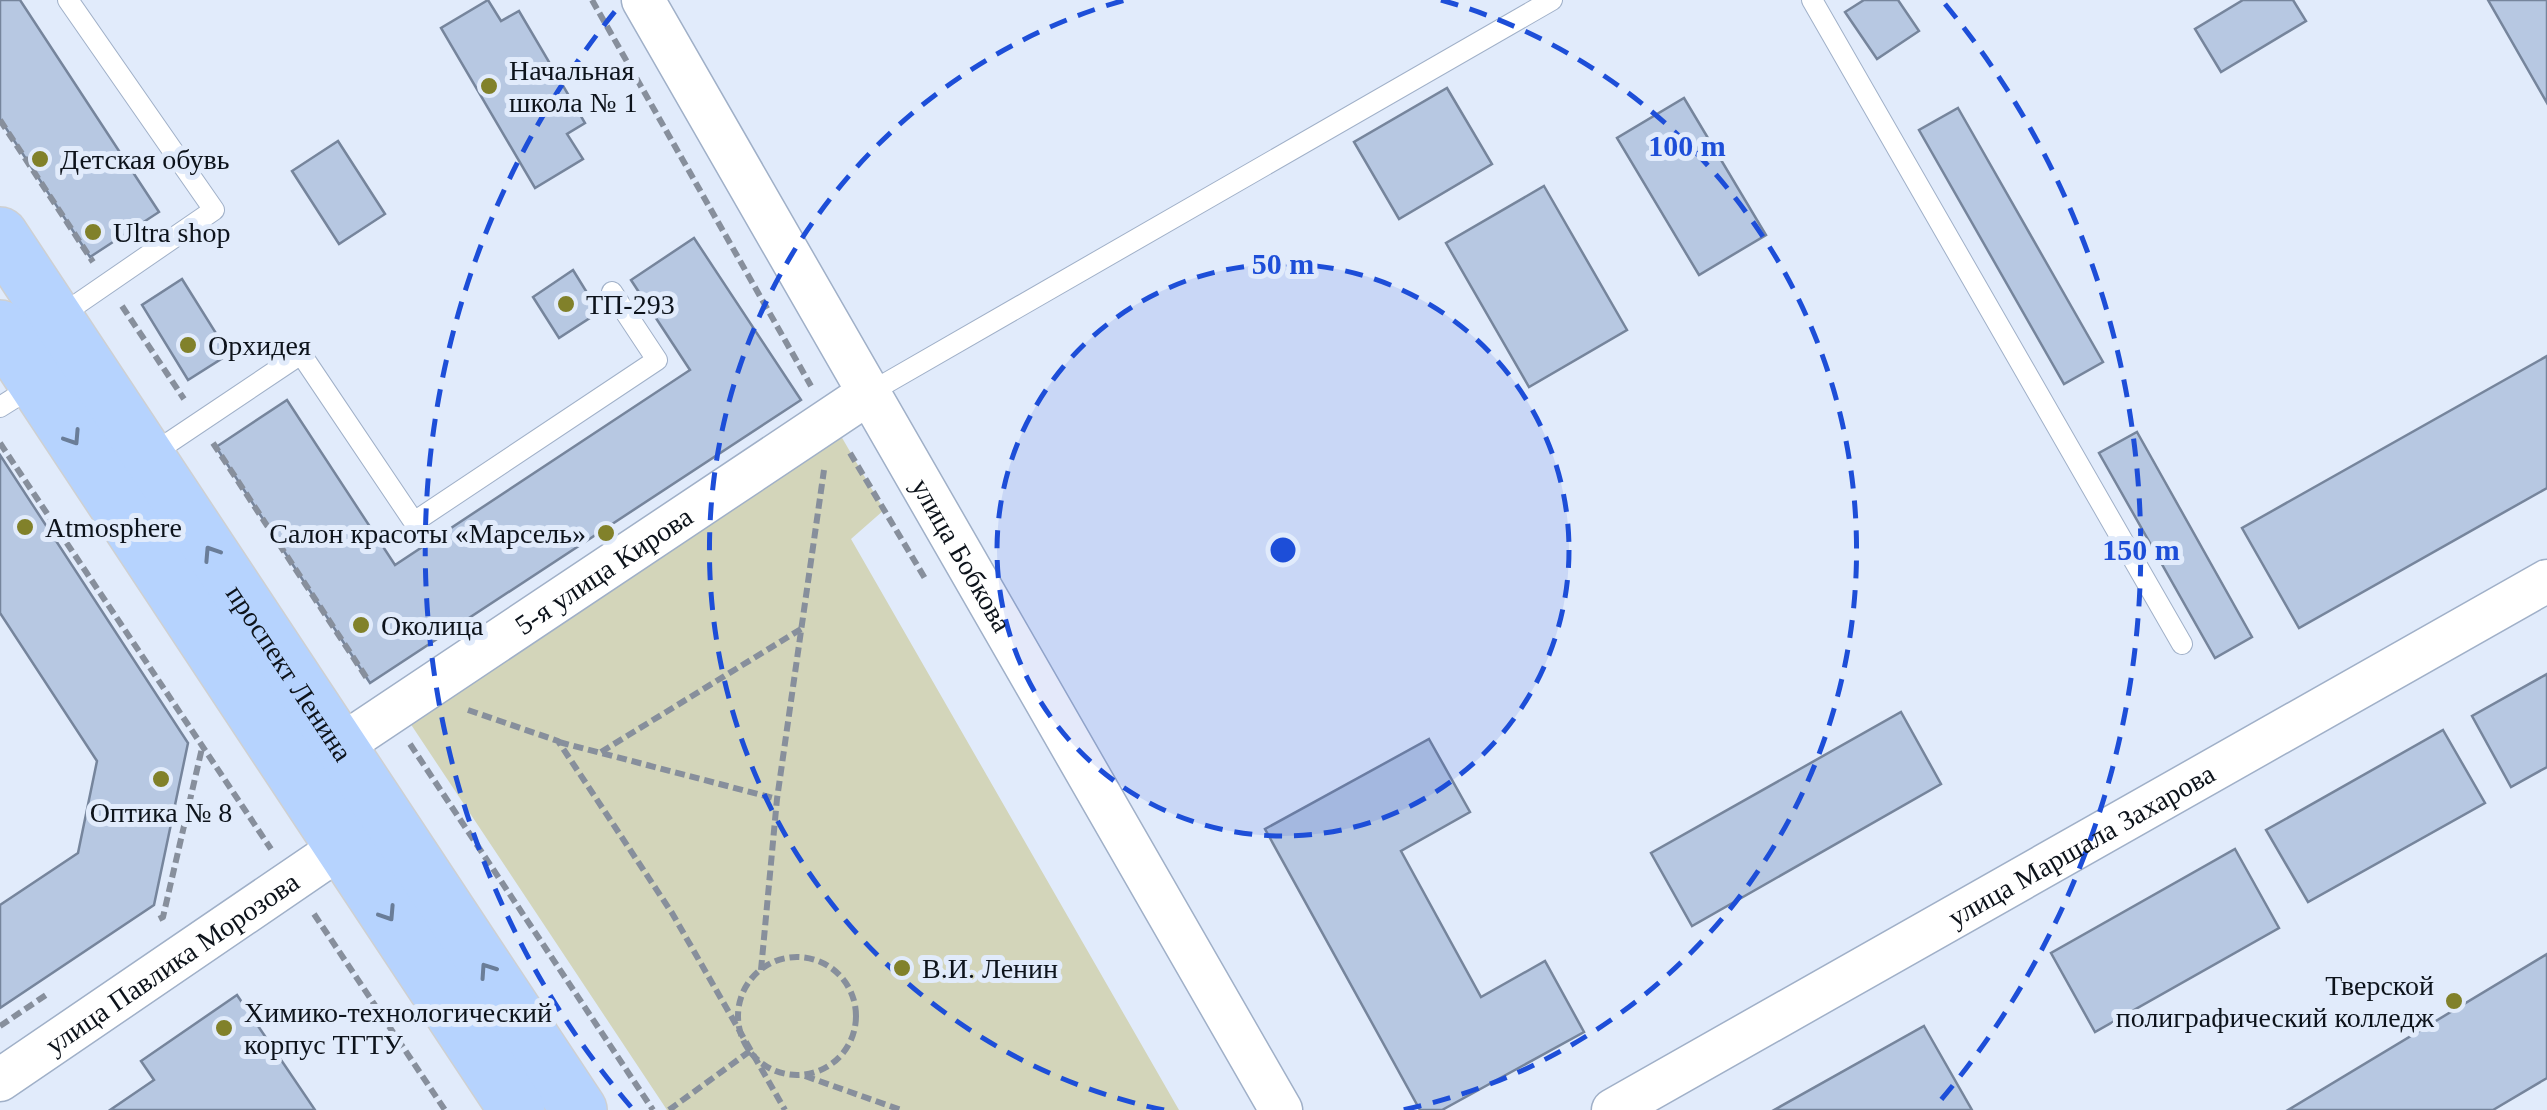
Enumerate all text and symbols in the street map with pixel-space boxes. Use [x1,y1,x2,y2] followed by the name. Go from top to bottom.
[509,55,638,118] place label: Начальная школа № 1
[478,75,500,97] marker: Начальная школа № 1
[1648,129,1726,162] text: 100 m
[60,144,230,175] place label: Детская обувь
[29,148,51,170] marker: Детская обувь
[113,217,230,248] place label: Ultra shop
[82,221,104,243] marker: Ultra shop
[1252,247,1314,280] text: 50 m
[586,289,675,320] place label: ТП-293
[555,293,577,315] marker: ТП-293
[208,330,311,361] place label: Орхидея
[177,334,199,356] marker: Орхидея
[61,427,79,446] one-way arrow
[905,473,1018,638] street label: улица Бобкова
[509,500,699,641] street label: 5-я улица Кирова
[45,512,182,543] place label: Atmosphere
[14,516,36,538] marker: Atmosphere
[269,518,586,549] place label: Салон красоты «Марсель»
[595,522,617,544] marker: Салон красоты «Марсель»
[1265,532,1301,568] centre of rings
[2102,533,2180,566] text: 150 m
[205,546,223,565] one-way arrow
[220,579,359,767] street label: проспект Ленина
[381,610,484,641] place label: Околица
[350,614,372,636] marker: Околица
[1943,757,2220,933] street label: улица Маршала Захарова
[150,768,172,790] marker: Оптика № 8
[90,797,232,828] place label: Оптика № 8
[40,866,305,1060] street label: улица Павлика Морозова
[375,903,394,921] one-way arrow
[922,953,1058,984] place label: В.И. Ленин
[891,957,913,979] marker: В.И. Ленин
[480,963,499,981] one-way arrow
[2116,970,2435,1033] place label: Тверской полиграфический колледж
[2443,990,2465,1012] marker: Тверской полиграфический колледж
[244,997,552,1060] place label: Химико-технологический корпус ТГТУ
[213,1017,235,1039] marker: Химико-технологический корпус ТГТУ

